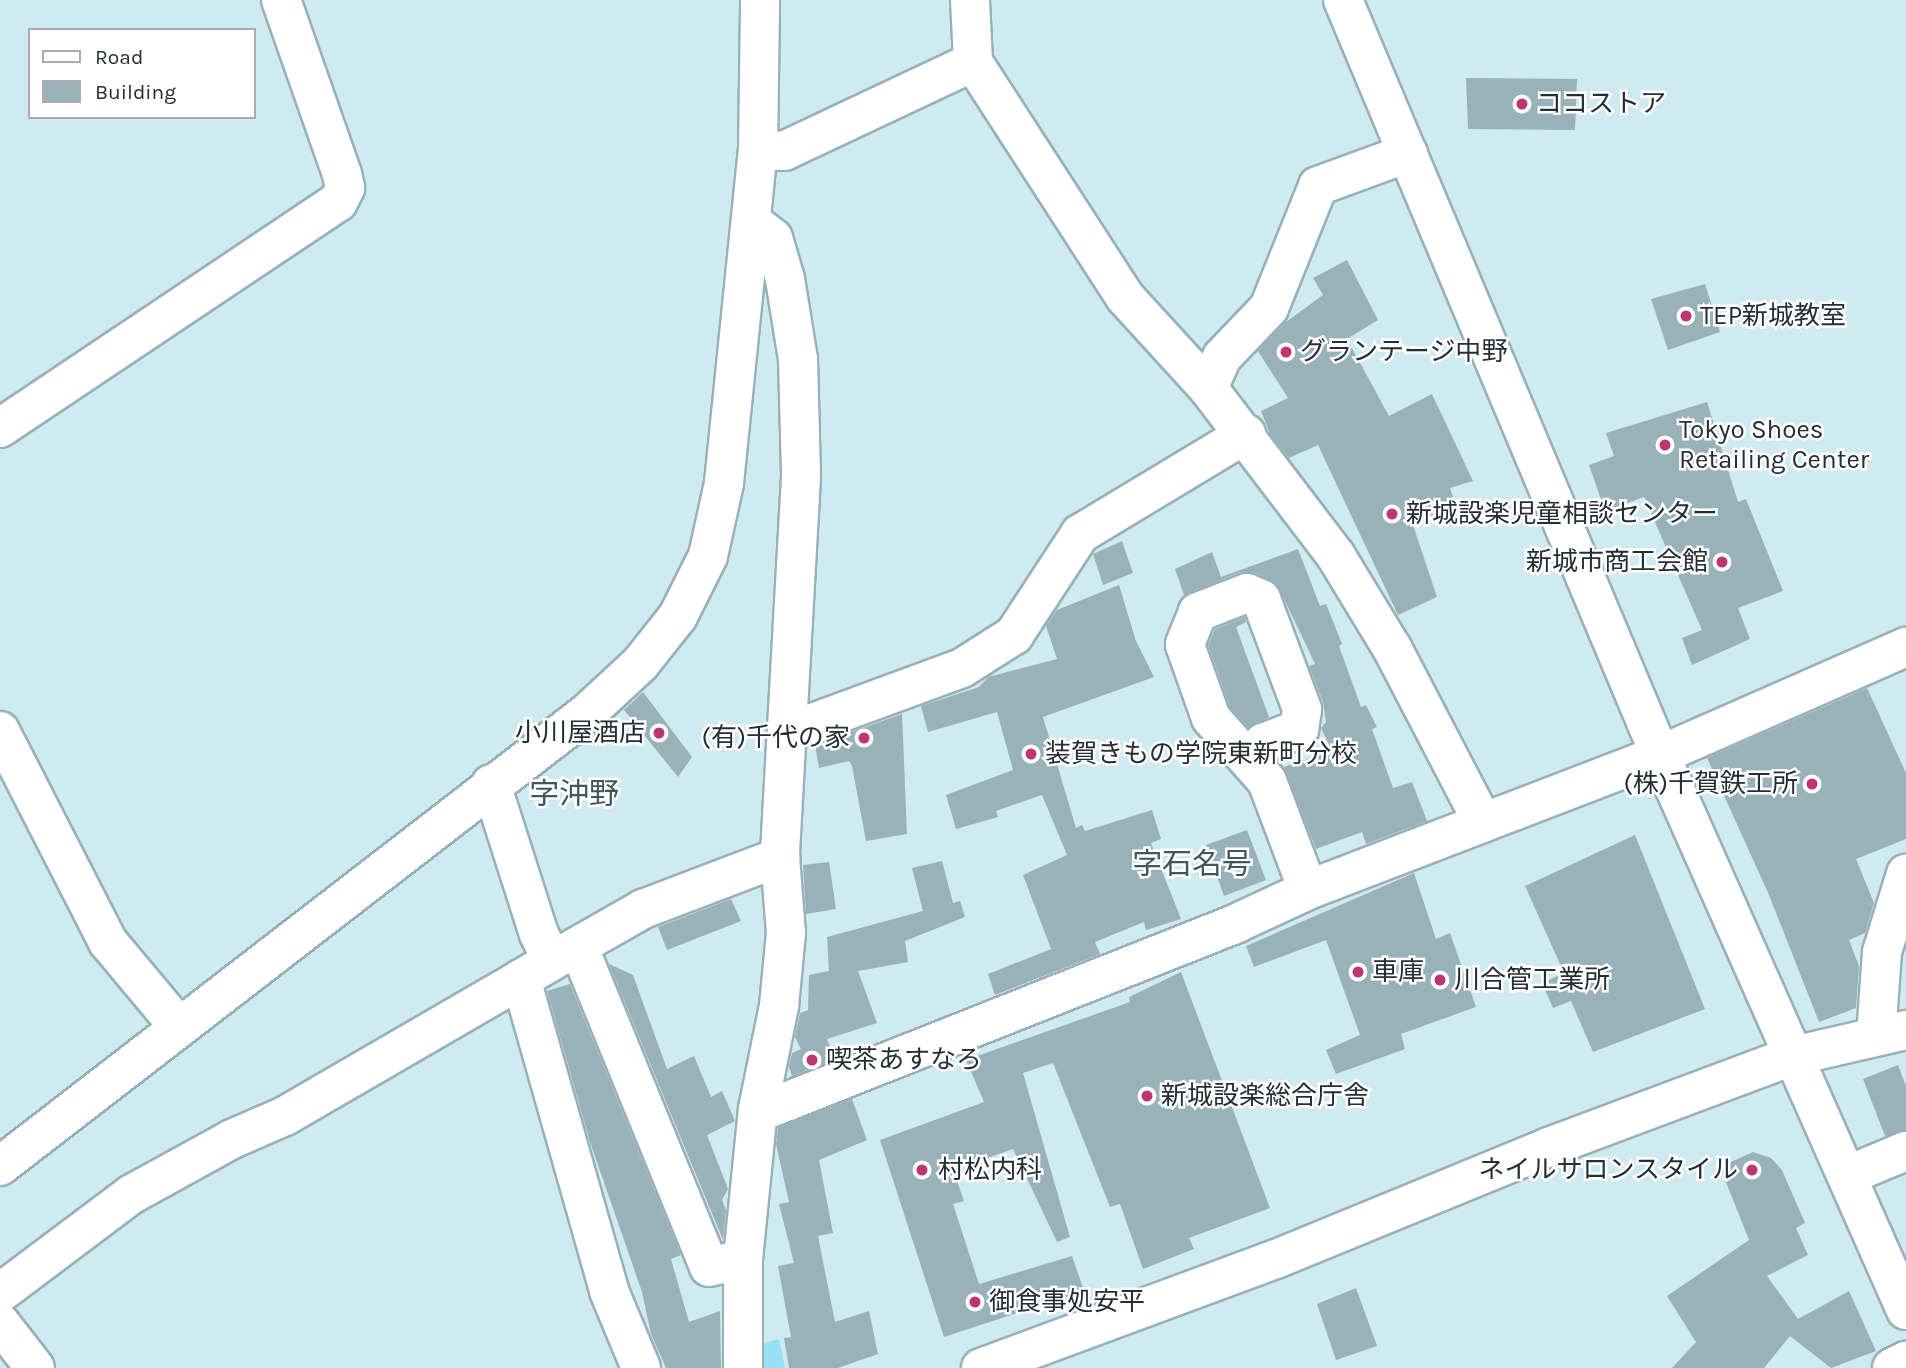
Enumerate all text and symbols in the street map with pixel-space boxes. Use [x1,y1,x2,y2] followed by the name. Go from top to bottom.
[28,28,256,119] legend
[95,45,143,69] text: Road
[95,80,176,104] text: Building
[1536,88,1666,120] place label: ココストア
[1514,96,1530,112] marker: ココストア
[1700,300,1846,332] place label: TEP新城教室
[1678,308,1694,324] marker: TEP新城教室
[1300,336,1508,368] place label: グランテージ中野
[1278,344,1294,360] marker: グランテージ中野
[1679,414,1869,476] place label: Tokyo Shoes Retailing Center
[1657,437,1673,453] marker: Tokyo Shoes Retailing Center
[1406,498,1718,530] place label: 新城設楽児童相談センター
[1384,506,1400,522] marker: 新城設楽児童相談センター
[1526,546,1708,578] place label: 新城市商工会館
[1714,554,1730,570] marker: 新城市商工会館
[515,717,645,749] place label: 小川屋酒店
[702,722,850,754] place label: (有)千代の家
[651,725,667,741] marker: 小川屋酒店
[856,730,872,746] marker: (有)千代の家
[1045,738,1357,770] place label: 装賀きもの学院東新町分校
[1023,746,1039,762] marker: 装賀きもの学院東新町分校
[1624,768,1798,800] place label: (株)千賀鉄工所
[529,776,619,812] district label: 字沖野
[1804,776,1820,792] marker: (株)千賀鉄工所
[1132,846,1252,882] district label: 字石名号
[1372,956,1424,988] place label: 車庫
[1350,964,1366,980] marker: 車庫
[1454,964,1610,996] place label: 川合管工業所
[1432,972,1448,988] marker: 川合管工業所
[826,1044,982,1076] place label: 喫茶あすなろ
[804,1052,820,1068] marker: 喫茶あすなろ
[1161,1080,1369,1112] place label: 新城設楽総合庁舎
[1139,1088,1155,1104] marker: 新城設楽総合庁舎
[938,1154,1042,1186] place label: 村松内科
[1478,1154,1738,1186] place label: ネイルサロンスタイル
[912,1160,932,1180] marker: 村松内科
[1744,1162,1760,1178] marker: ネイルサロンスタイル
[989,1286,1145,1318] place label: 御食事処安平
[967,1294,983,1310] marker: 御食事処安平

